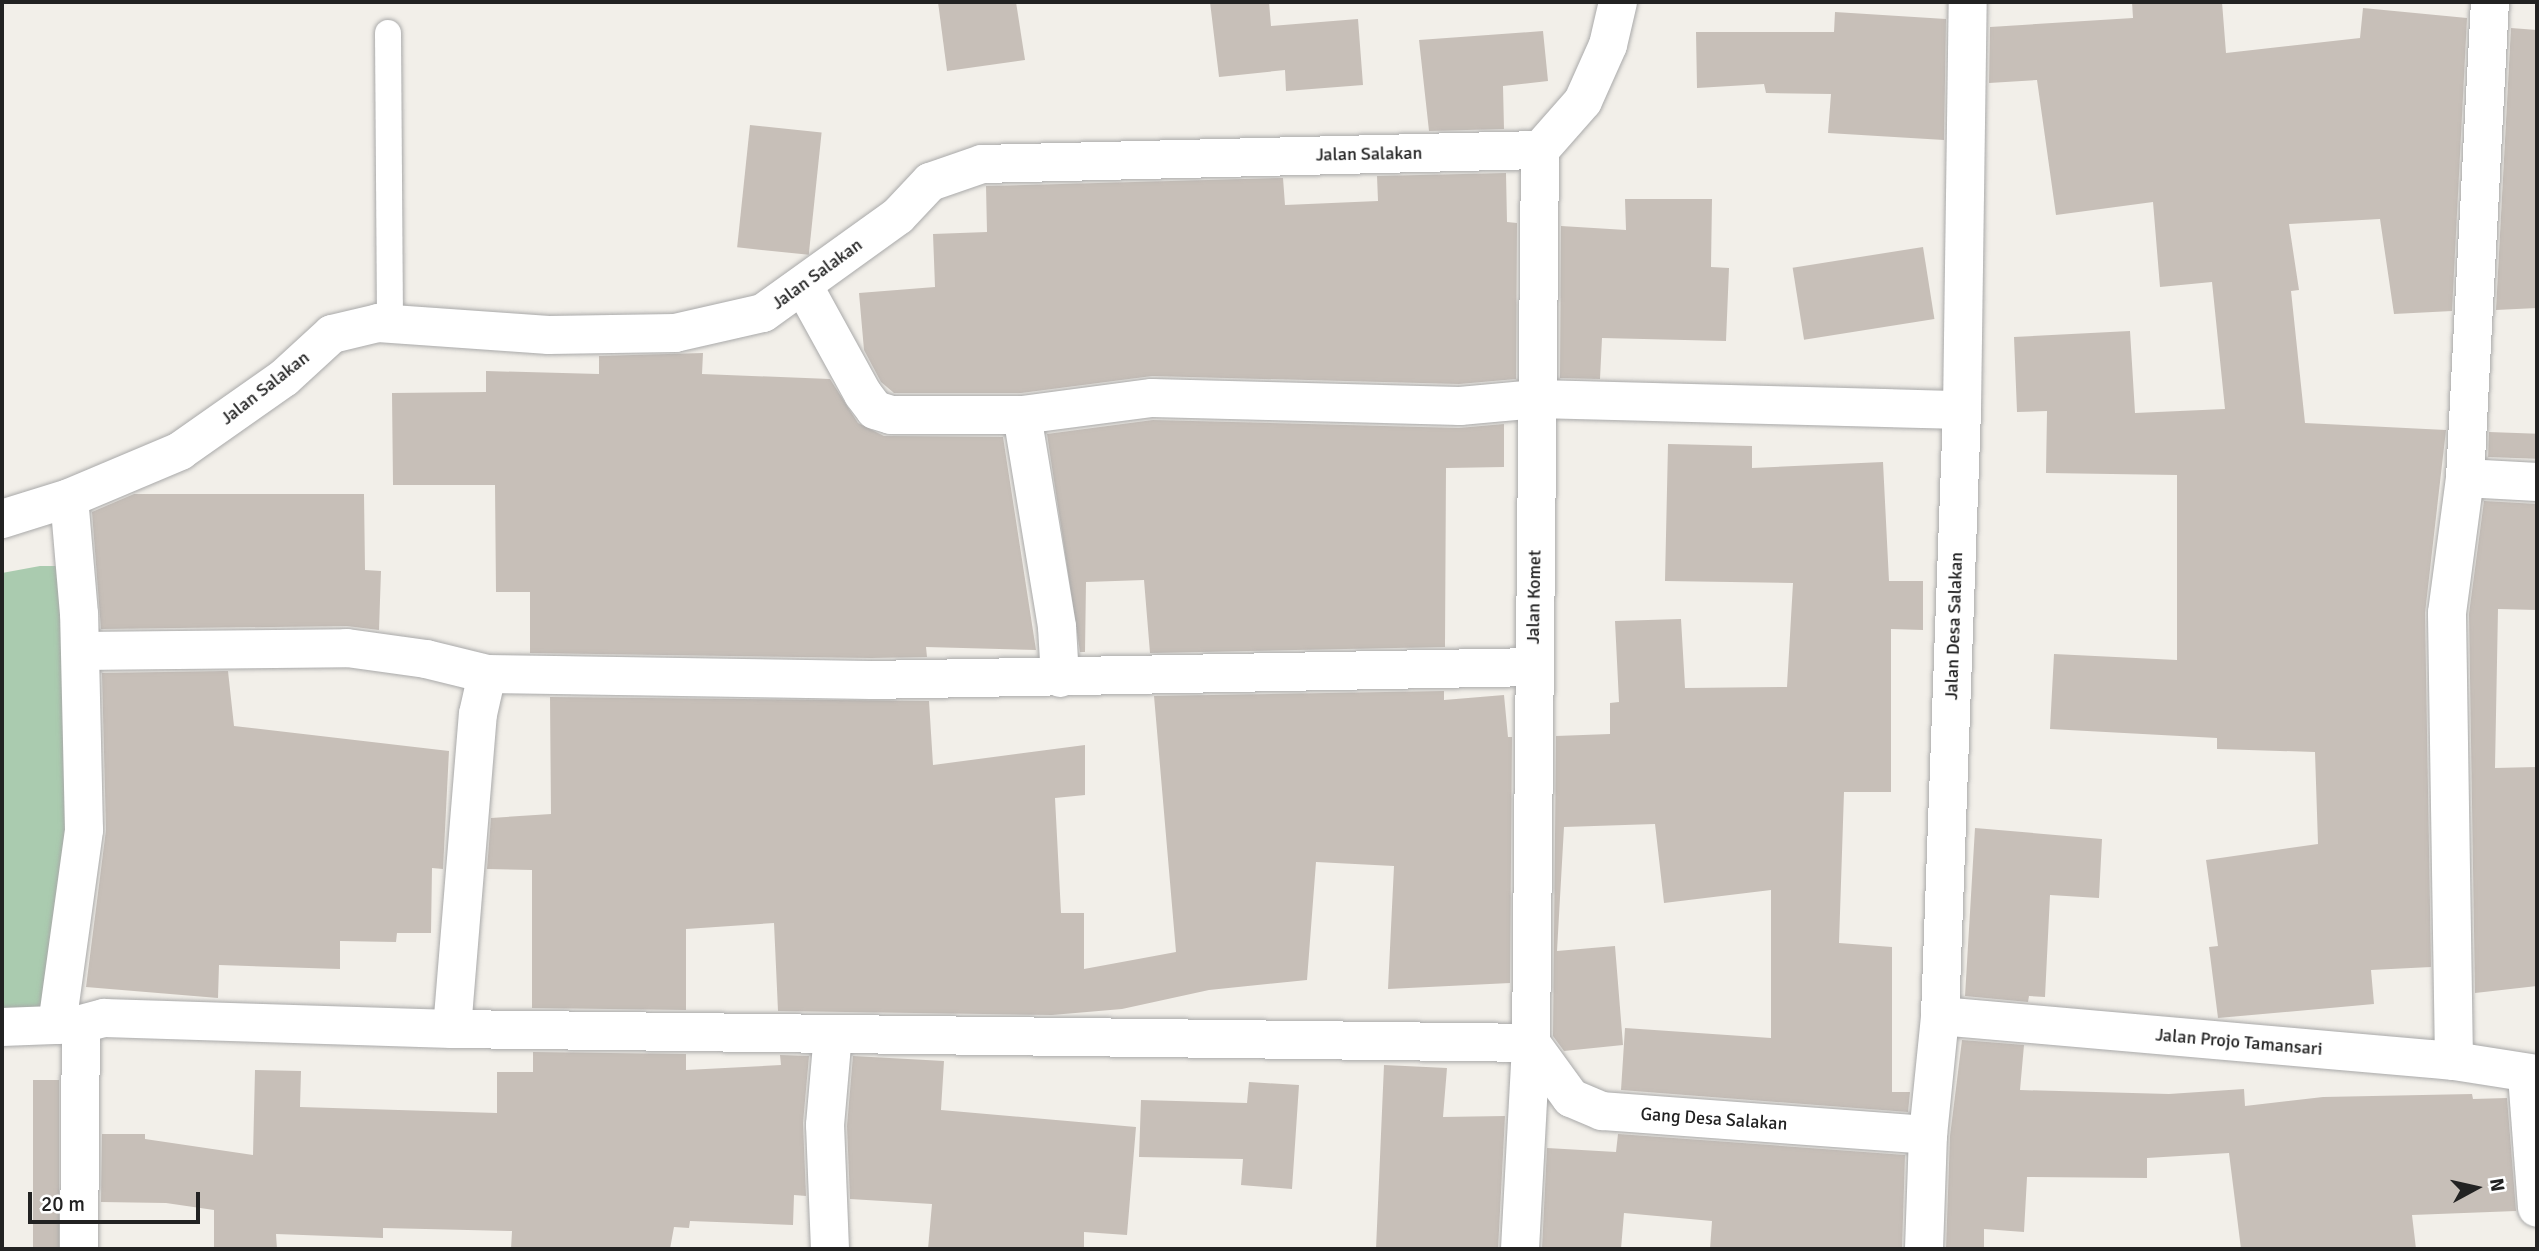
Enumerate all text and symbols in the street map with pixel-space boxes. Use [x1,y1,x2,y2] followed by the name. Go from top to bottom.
[1316,142,1422,166] street label: Jalan Salakan
[768,234,866,314] street label: Jalan Salakan
[216,347,314,429] street label: Jalan Salakan
[1522,550,1546,644] street label: Jalan Komet
[1941,552,1967,700] street label: Jalan Desa Salakan
[2155,1024,2323,1060] street label: Jalan Projo Tamansari
[1640,1103,1788,1135] street label: Gang Desa Salakan
[2441,1153,2511,1223] north arrow
[2484,1177,2510,1193] text: N
[32,1178,203,1222] scale bar
[41,1191,85,1217] text: 20 m

